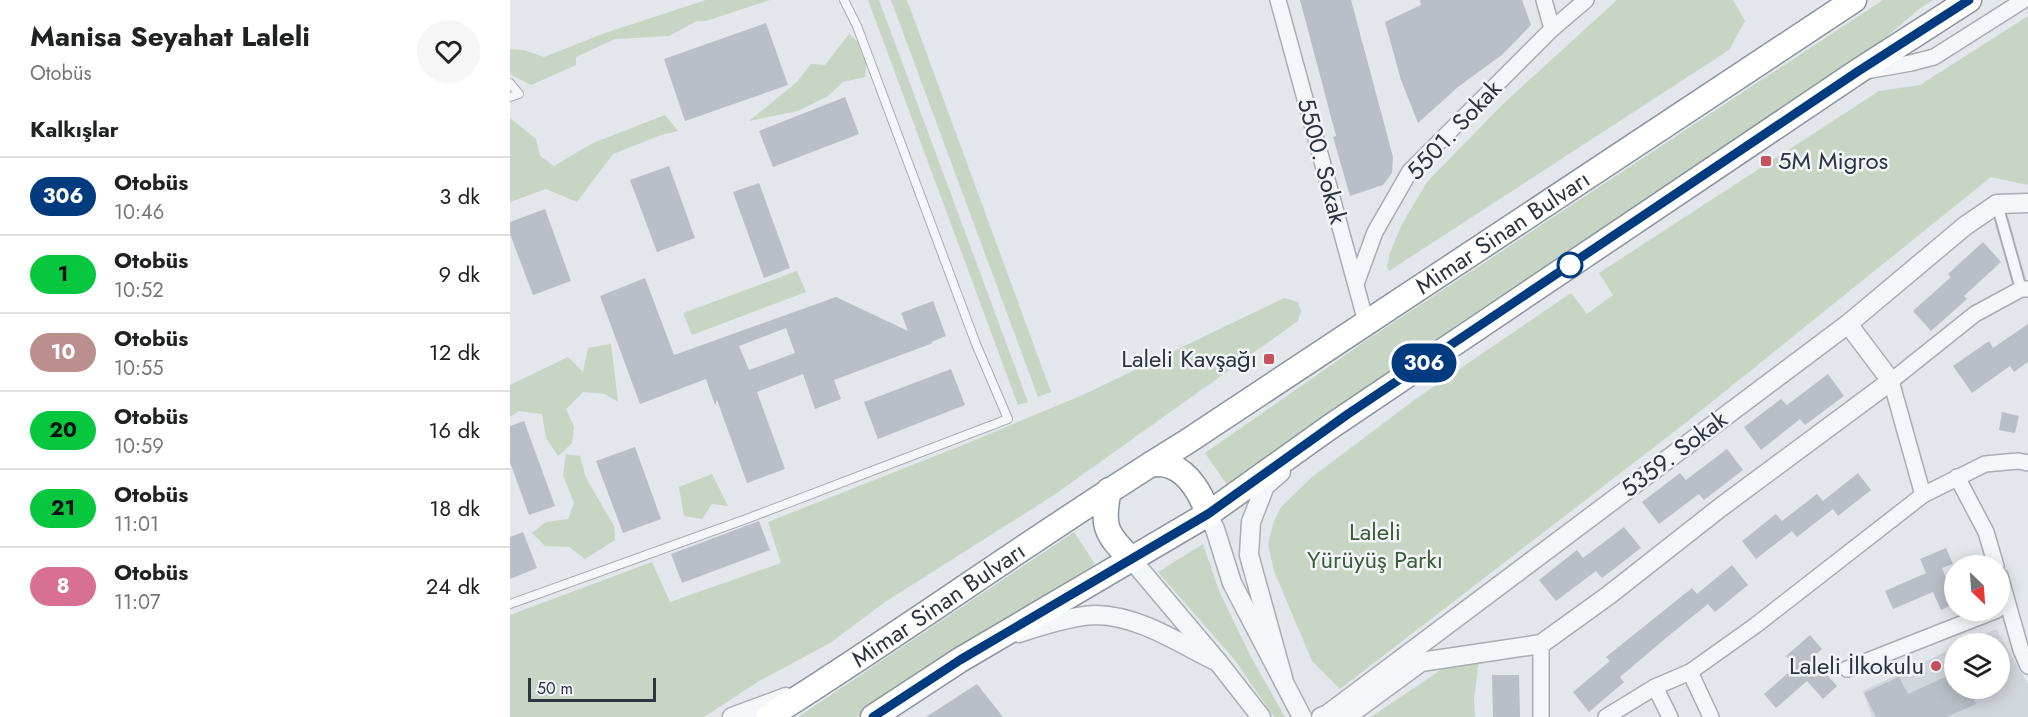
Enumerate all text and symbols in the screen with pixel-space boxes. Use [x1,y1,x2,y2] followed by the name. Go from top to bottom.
[30,16,310,57] text: Manisa Seyahat Laleli
[417,20,480,83] button: heart
[30,59,91,88] text: Otobüs
[1398,71,1510,188] street label: 5501. Sokak
[1289,94,1356,228] street label: 5500. Sokak
[30,113,119,145] text: Kalkışlar
[1778,143,1888,178] place label: 5M Migros
[1759,154,1773,168] marker: 5M Migros
[1408,162,1597,303] street label: Mimar Sinan Bulvarı
[114,166,188,198] text: Otobüs
[439,180,480,212] text: 3 dk
[43,181,84,211] text: 306
[114,198,164,227] text: 10:46
[114,244,188,276] text: Otobüs
[1557,252,1583,278] unlabelled marker
[439,258,480,290] text: 9 dk
[58,259,68,289] text: 1
[114,276,164,305] text: 10:52
[114,322,188,354] text: Otobüs
[429,336,480,368] text: 12 dk
[51,337,75,367] text: 10
[1121,341,1257,376] place label: Laleli Kavşağı
[1390,344,1458,382] line badge: 306
[1404,348,1445,378] text: 306
[1262,352,1276,366] marker: Laleli Kavşağı
[114,354,164,383] text: 10:55
[114,400,188,432] text: Otobüs
[1613,402,1735,505] street label: 5359. Sokak
[429,414,480,446] text: 16 dk
[49,415,77,445] text: 20
[114,432,164,461] text: 10:59
[114,478,188,510] text: Otobüs
[429,492,480,524] text: 18 dk
[51,493,75,523] text: 21
[114,510,159,539] text: 11:01
[1307,514,1443,577] park label: Laleli Yürüyüş Parkı
[844,533,1032,676] street label: Mimar Sinan Bulvarı
[1944,555,2010,621] north arrow
[1944,555,2010,699] map controls
[114,556,188,588] text: Otobüs
[426,570,480,602] text: 24 dk
[56,571,70,601] text: 8
[114,588,161,617] text: 11:07
[1944,633,2010,699] button: layers
[1789,648,1924,683] place label: Laleli İlkokulu
[1929,659,1943,673] marker: Laleli İlkokulu
[528,675,656,702] scale bar
[537,677,573,700] text: 50 m

